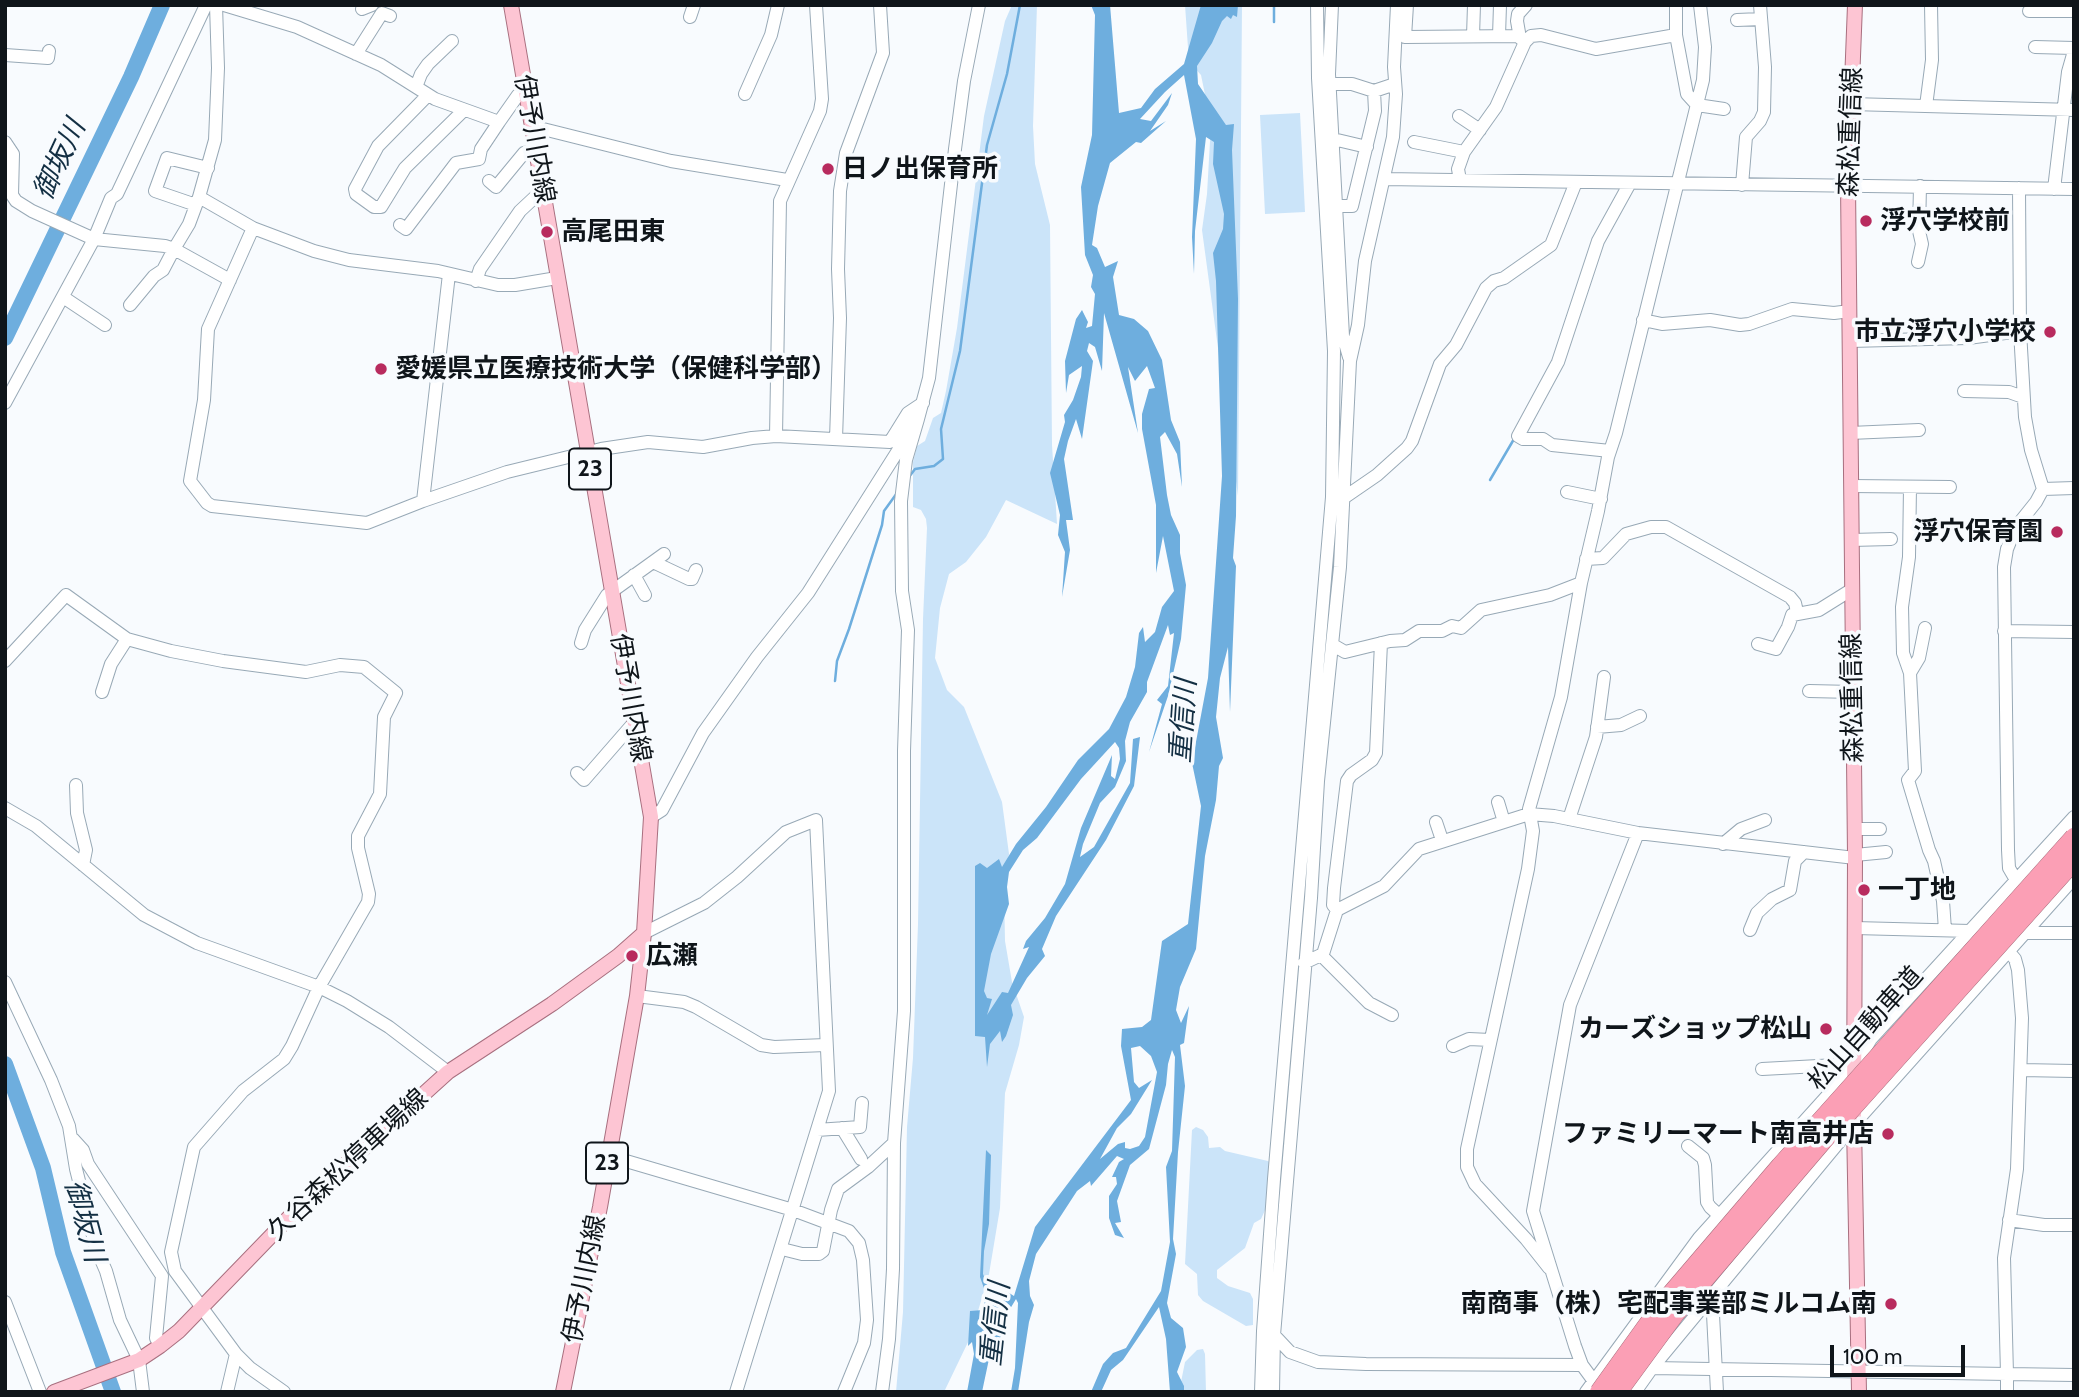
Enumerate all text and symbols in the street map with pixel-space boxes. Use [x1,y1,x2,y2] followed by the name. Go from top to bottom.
[1833,66,1869,198] street label: 森松重信線
[507,72,561,206] street label: 伊予川内線
[27,115,93,205] water label: 御坂川
[842,153,998,185] place label: 日ノ出保育所
[820,161,836,177] marker: 日ノ出保育所
[1880,205,2010,237] place label: 浮穴学校前
[1858,213,1874,229] marker: 浮穴学校前
[561,216,665,248] place label: 高尾田東
[539,224,555,240] marker: 高尾田東
[1854,316,2036,348] place label: 市立浮穴小学校
[2042,324,2058,340] marker: 市立浮穴小学校
[395,353,837,385] place label: 愛媛県立医療技術大学（保健科学部）
[373,361,389,377] marker: 愛媛県立医療技術大学（保健科学部）
[569,448,611,490] road number: 23
[1913,516,2043,548] place label: 浮穴保育園
[2049,524,2065,540] marker: 浮穴保育園
[603,631,657,765] street label: 伊予川内線
[1836,633,1870,763] street label: 森松重信線
[1164,678,1204,764] water label: 重信川
[1878,874,1956,906] place label: 一丁地
[1856,882,1872,898] marker: 一丁地
[646,940,698,972] place label: 広瀬
[624,948,640,964] marker: 広瀬
[1802,961,1930,1097] street label: 松山自動車道
[1578,1013,1812,1045] place label: カーズショップ松山
[1818,1021,1834,1037] marker: カーズショップ松山
[261,1083,435,1247] street label: 久谷森松停車場線
[1562,1118,1874,1150] place label: ファミリーマート南高井店
[1880,1126,1896,1142] marker: ファミリーマート南高井店
[586,1142,628,1184] road number: 23
[57,1176,111,1266] water label: 御坂川
[557,1212,613,1346] street label: 伊予川内線
[975,1280,1017,1368] water label: 重信川
[1461,1288,1877,1320] place label: 南商事（株）宅配事業部ミルコム南
[1883,1296,1899,1312] marker: 南商事（株）宅配事業部ミルコム南
[1834,1330,1969,1374] scale bar
[1843,1344,1902,1369] text: 100 m

